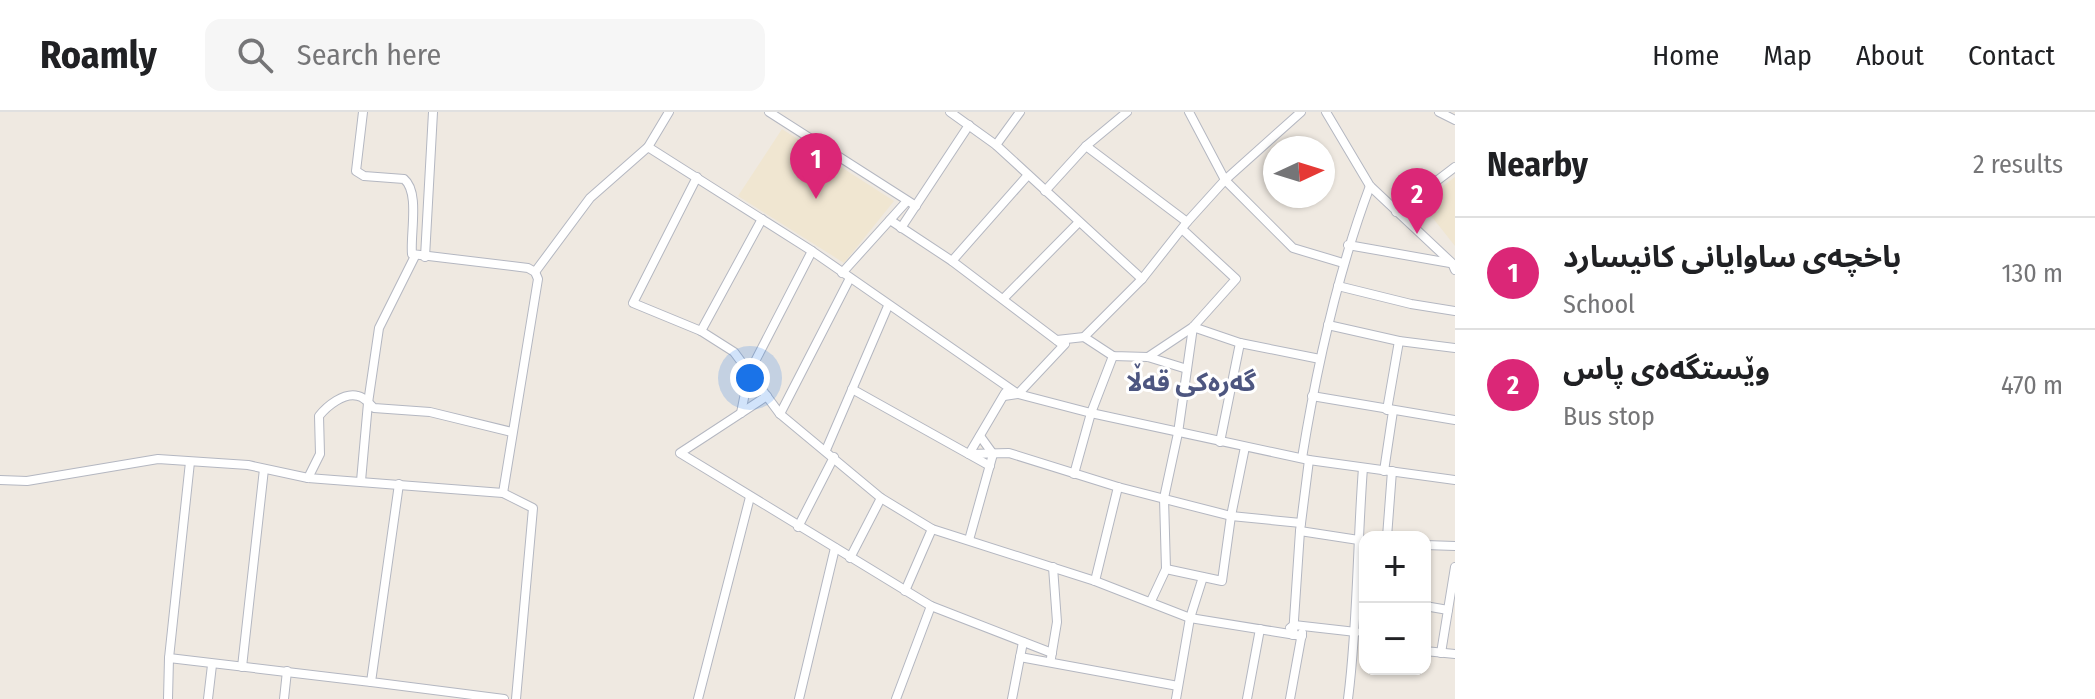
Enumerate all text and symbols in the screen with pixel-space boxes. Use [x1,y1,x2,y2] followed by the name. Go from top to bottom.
[205,19,765,91] search box
[40,32,157,78] text: Roamly
[233,33,277,77] icon: search
[297,37,441,73] text: Search here
[1652,39,1719,72] text: Home
[1763,39,1812,72] text: Map
[1856,39,1924,72] text: About
[1968,39,2055,72] text: Contact
[790,133,842,199] pin: 1
[1263,136,1335,208] north arrow
[1487,144,1588,185] text: Nearby
[1973,149,2063,180] text: 2 results
[1391,168,1443,234] pin: 2
[1563,239,1901,275] text: باخچەی ساوایانی کانیسارد
[1508,258,1519,289] text: 1
[2001,258,2063,289] text: 130 m
[1563,289,1635,320] text: School
[1563,351,1770,387] text: وێستگەەی پاس
[730,358,770,398] your location
[1126,363,1257,398] district label: گەرەکی قەڵا
[1507,370,1519,401] text: 2
[2001,370,2063,401] text: 470 m
[1563,401,1655,432] text: Bus stop
[1359,531,1431,675] map controls
[1359,531,1431,603] button: +
[1359,603,1431,675] button: −

